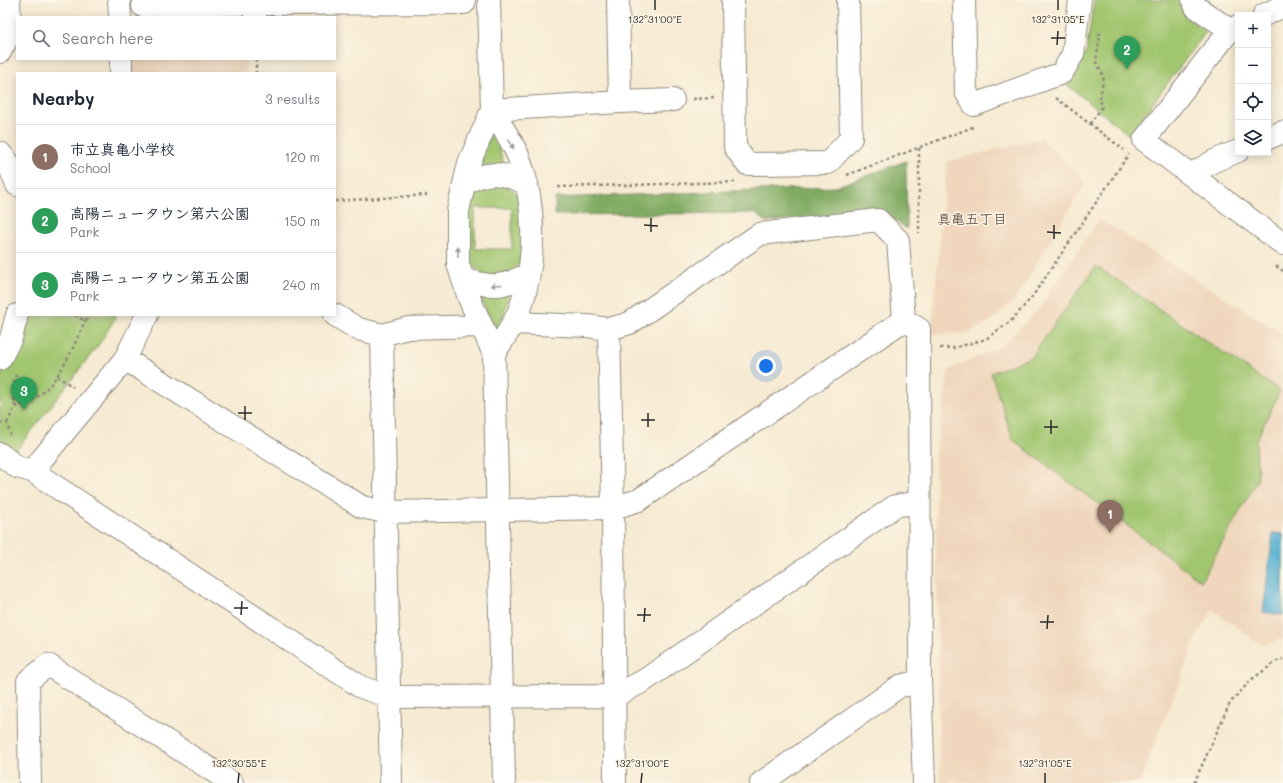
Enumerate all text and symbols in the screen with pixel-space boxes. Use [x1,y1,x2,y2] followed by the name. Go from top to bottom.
[628,12,682,26] text: 132°31'00"E
[1031,12,1085,26] text: 132°31'05"E
[1235,12,1271,156] map controls
[1235,12,1271,48] button: +
[16,16,336,60] search box
[30,27,52,49] icon: search
[62,28,153,48] text: Search here
[1114,36,1140,69] pin: 2
[1235,48,1271,84] button: −
[1235,84,1271,120] button: locate
[32,87,94,109] text: Nearby
[265,90,320,107] text: 3 results
[1235,120,1271,156] button: layers
[508,138,515,150] one-way arrow
[70,139,175,159] text: 市立真亀小学校
[42,148,48,165] text: 1
[284,148,320,165] text: 120 m
[70,159,111,176] text: School
[70,203,250,223] text: 高陽ニュータウン第六公園
[937,209,1007,228] district label: 真亀五丁目
[41,212,49,229] text: 2
[284,212,320,229] text: 150 m
[70,223,99,240] text: Park
[455,245,461,258] one-way arrow
[70,267,250,287] text: 高陽ニュータウン第五公園
[41,276,49,293] text: 3
[283,276,320,293] text: 240 m
[490,281,502,288] one-way arrow
[70,287,99,304] text: Park
[756,356,776,376] your location
[11,377,37,410] pin: 3
[1097,500,1123,533] pin: 1
[212,756,267,770] text: 132°30'55"E
[615,756,669,770] text: 132°31'00"E
[1018,756,1072,770] text: 132°31'05"E

